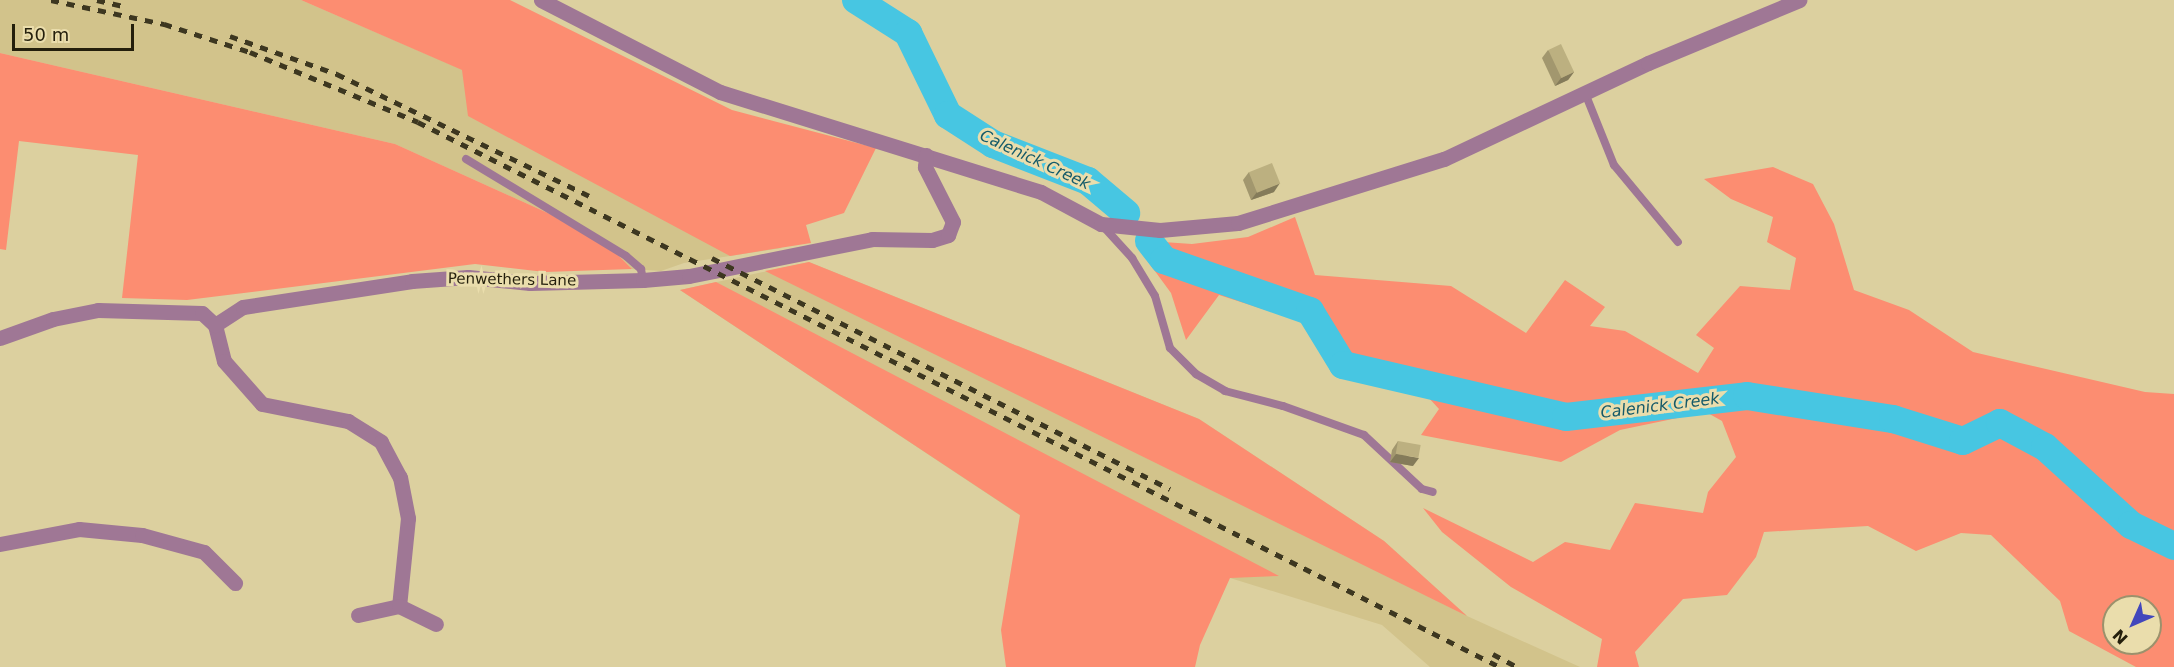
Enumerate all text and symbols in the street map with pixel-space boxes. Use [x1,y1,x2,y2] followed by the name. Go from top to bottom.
[15,12,136,50] scale bar
[23,24,69,45] text: 50 m
[977,126,1093,194] water label: Calenick Creek
[448,270,576,290] street label: Penwethers Lane
[1599,389,1721,423] water label: Calenick Creek
[2102,595,2162,655] north arrow
[2109,625,2132,648] text: N

